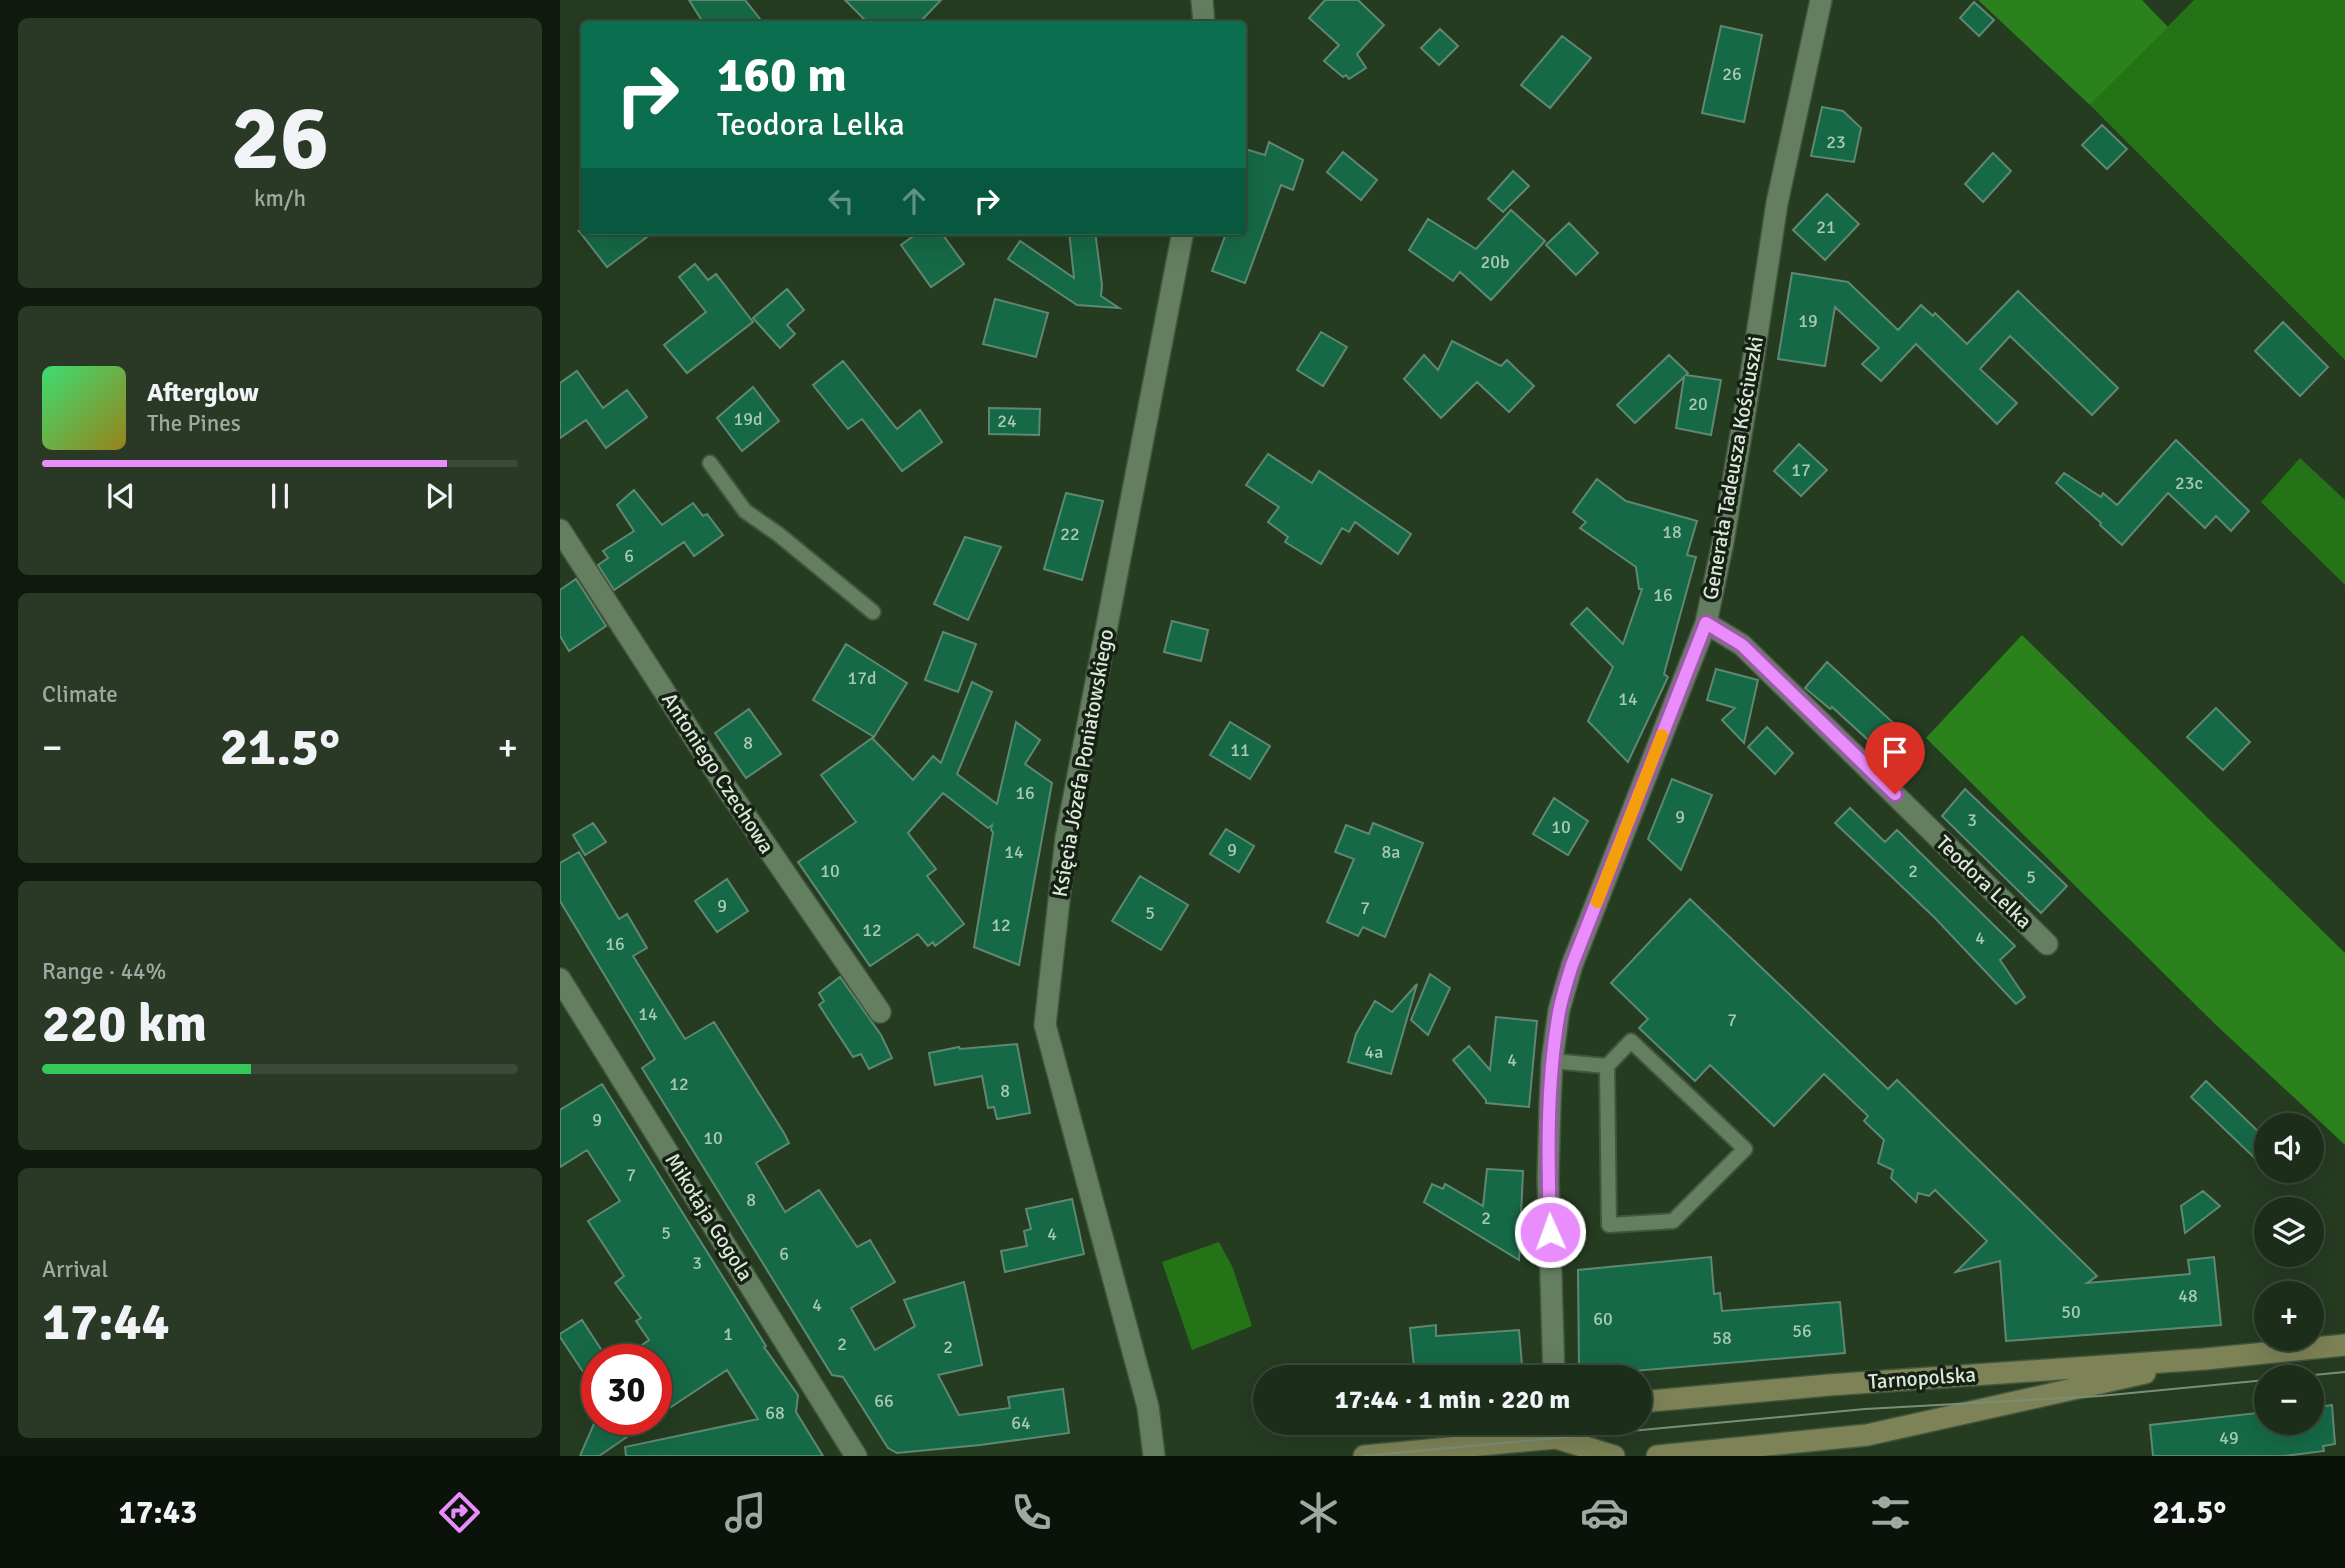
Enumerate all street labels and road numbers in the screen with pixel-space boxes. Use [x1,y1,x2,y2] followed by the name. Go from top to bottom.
[1697,334,1769,602] street label: Generała Tadeusza Kościuszki
[1047,627,1119,899] street label: Księcia Józefa Poniatowskiego
[656,688,780,858] street label: Antoniego Czechowa
[1931,830,2037,934] street label: Teodora Lelka
[659,1148,759,1286] street label: Mikołaja Gogola
[1867,1361,1977,1395] street label: Tarnopolska

